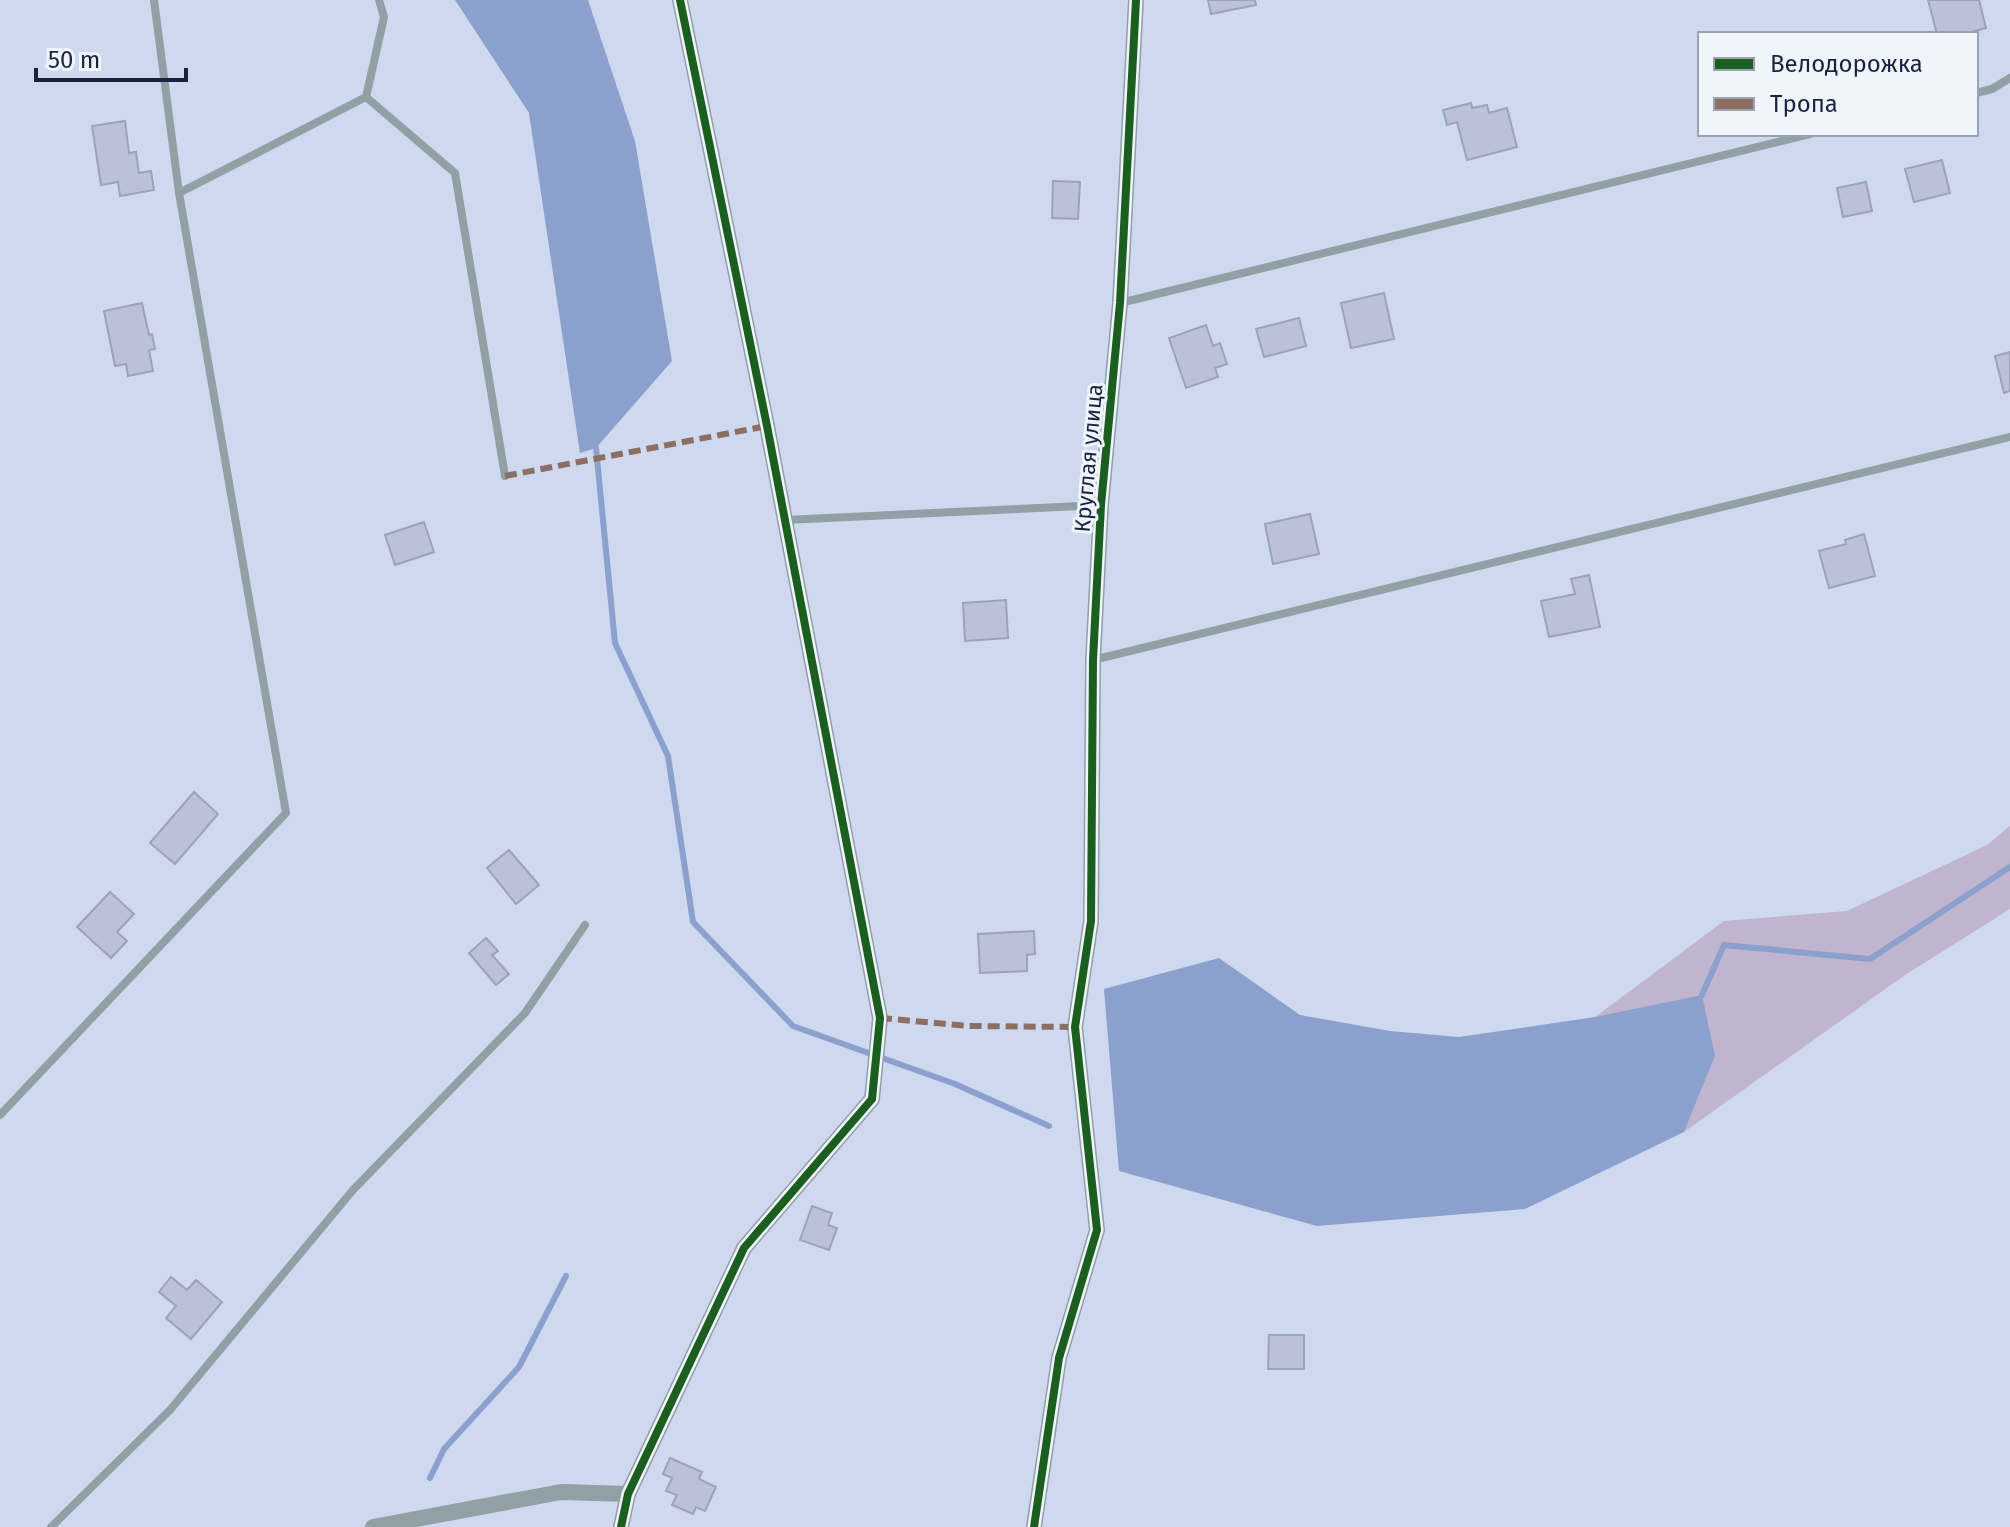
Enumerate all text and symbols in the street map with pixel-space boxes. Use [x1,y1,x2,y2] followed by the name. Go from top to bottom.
[36,32,186,82] scale bar
[1698,32,1978,136] legend
[48,46,100,74] text: 50 m
[1770,50,1923,78] text: Велодорожка
[1770,90,1838,118] text: Тропа
[1069,383,1108,533] street label: Круглая улица

